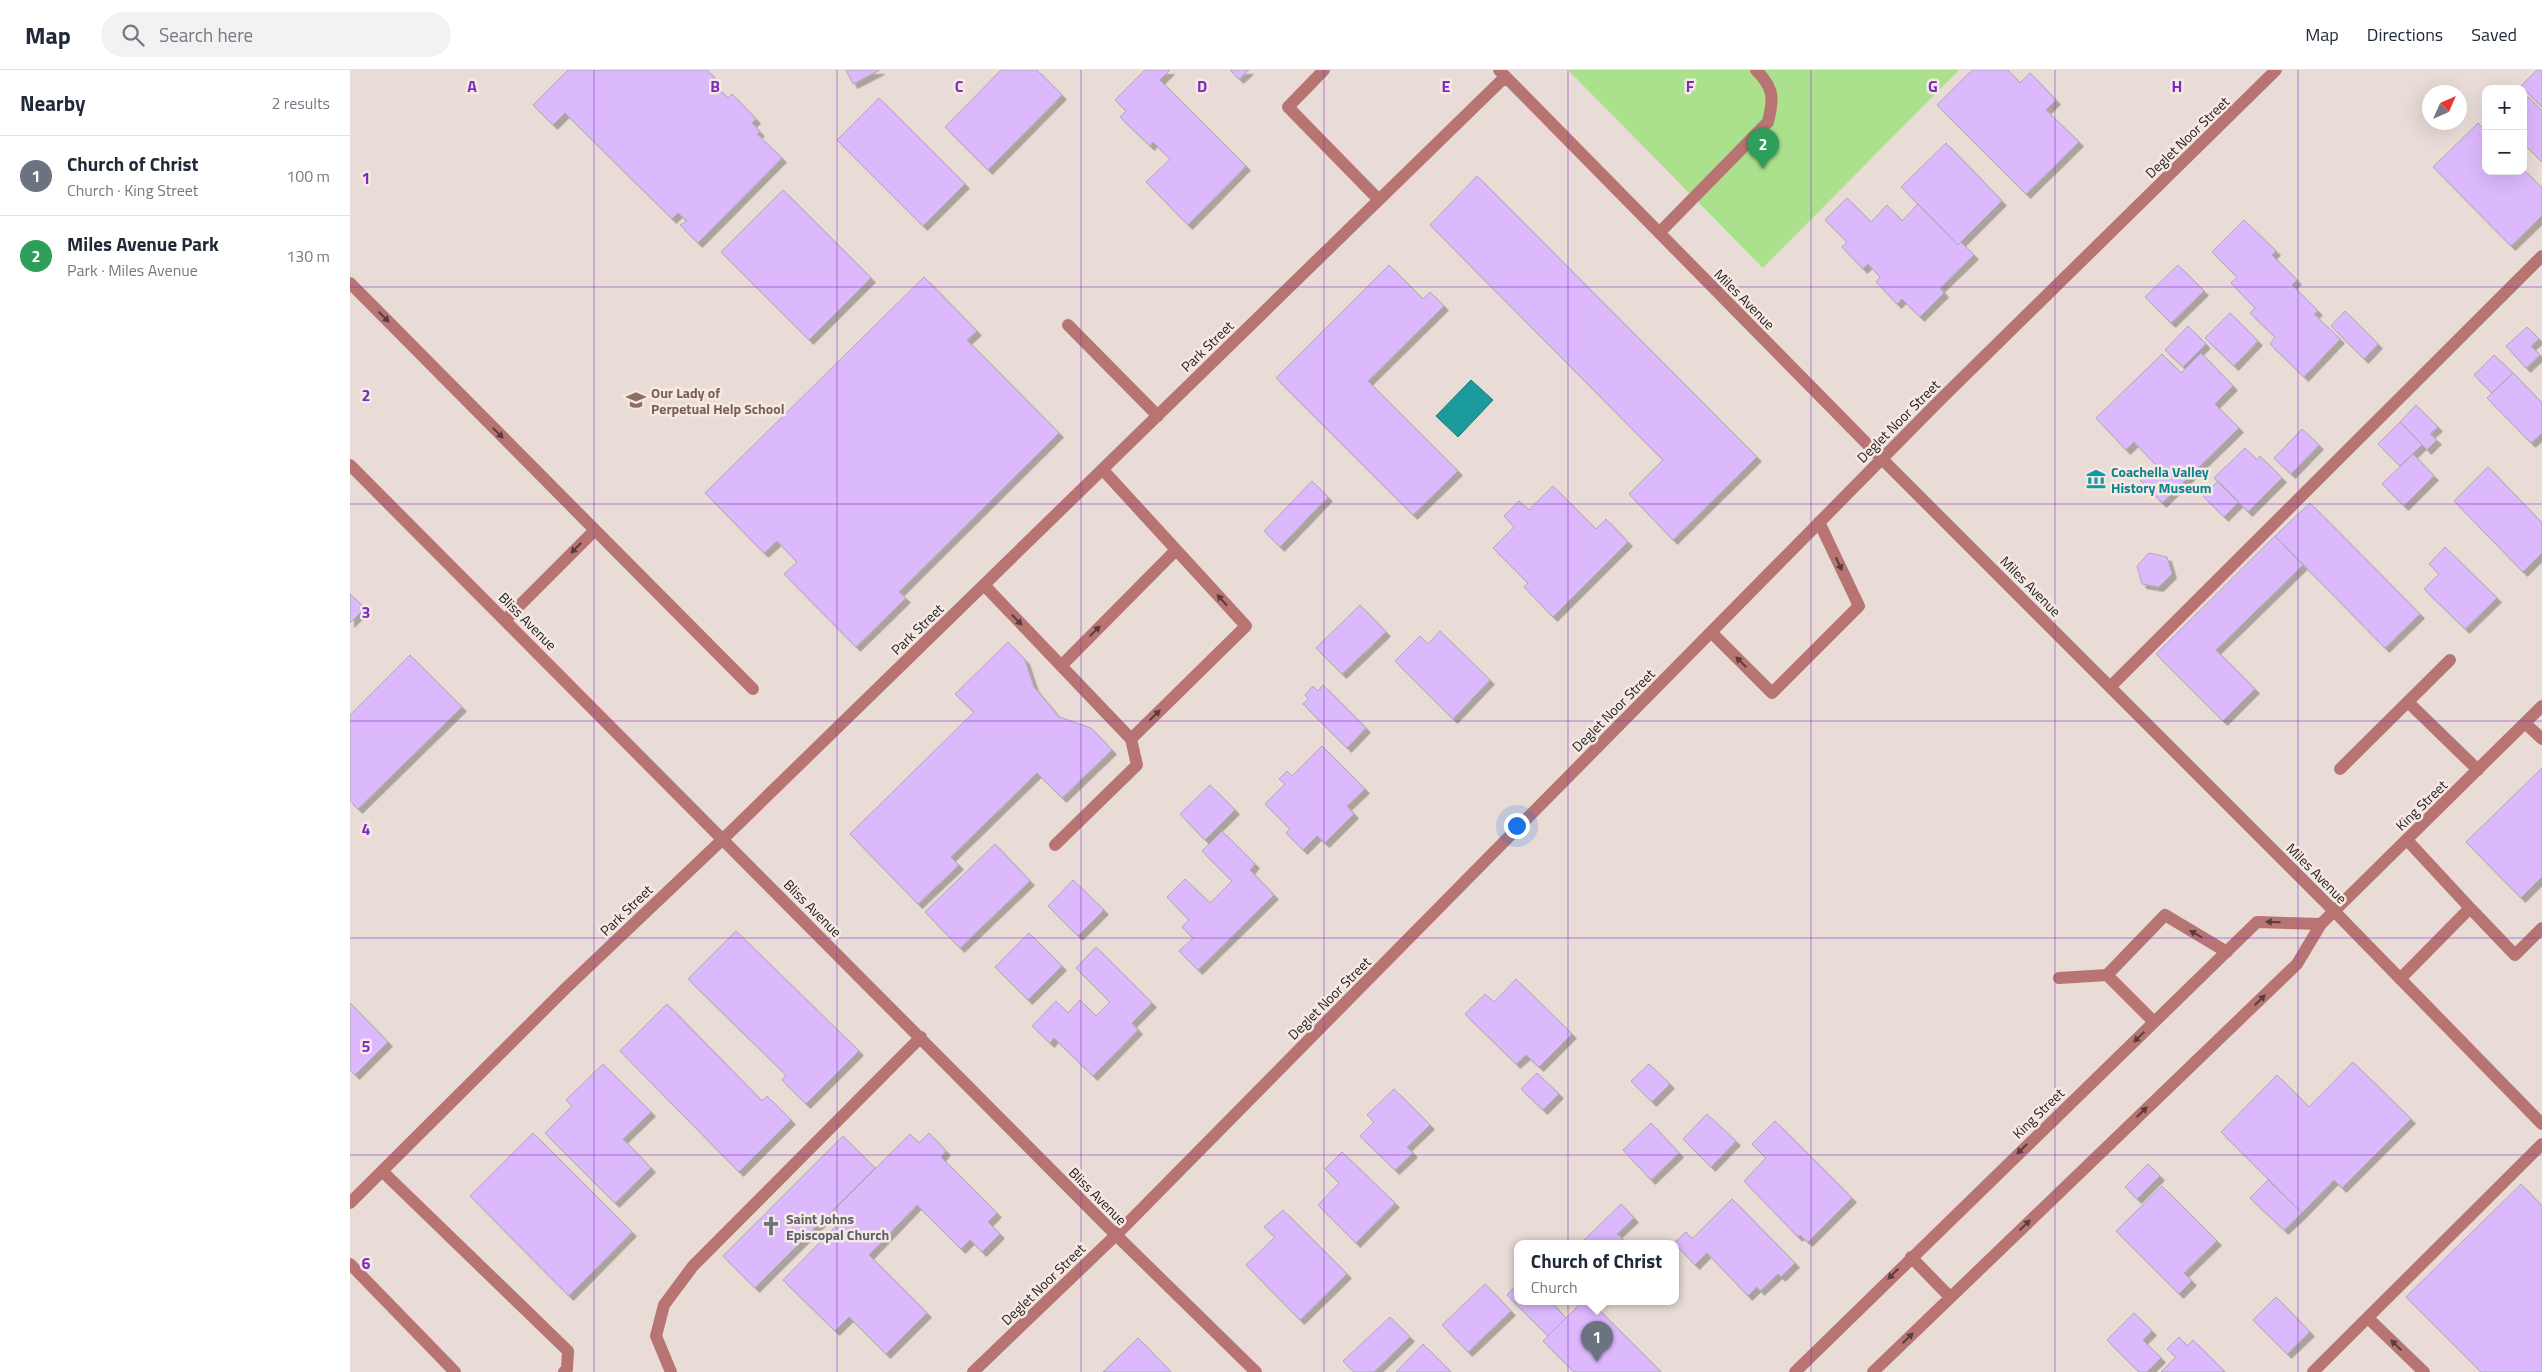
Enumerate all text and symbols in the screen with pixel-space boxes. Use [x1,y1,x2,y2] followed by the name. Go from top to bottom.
[101,12,451,57] search box
[25,17,71,53] text: Map
[159,20,253,49] text: Search here
[119,21,147,49] icon: search
[2305,21,2339,48] text: Map
[2367,21,2443,48] text: Directions
[2471,21,2517,48] text: Saved
[467,74,477,98] text: A
[710,74,720,98] text: B
[955,74,964,98] text: C
[1197,74,1207,98] text: D
[1442,74,1451,98] text: E
[1686,74,1695,98] text: F
[1928,74,1938,98] text: G
[2172,74,2182,98] text: H
[2422,85,2467,130] north arrow
[2482,85,2527,175] map controls
[2482,85,2527,130] button: +
[20,87,85,119] text: Nearby
[271,91,330,115] text: 2 results
[2140,91,2234,183] street label: Deglet Noor Street
[1747,128,1779,169] pin: 2
[2482,130,2527,175] button: −
[67,149,198,178] text: Church of Christ
[32,164,40,188] text: 1
[286,164,330,188] text: 100 m
[362,166,370,190] text: 1
[67,178,198,202] text: Church · King Street
[67,229,219,258] text: Miles Avenue Park
[32,244,40,268] text: 2
[286,244,330,268] text: 130 m
[67,258,198,282] text: Park · Miles Avenue
[1710,264,1780,334] street label: Miles Avenue
[378,311,390,323] one-way arrow
[1176,315,1238,376] street label: Park Street
[1852,375,1944,467] street label: Deglet Noor Street
[651,382,785,419] place label: Our Lady of Perpetual Help School
[362,383,370,407] text: 2
[625,389,647,411] school or university icon: Our Lady of Perpetual Help School
[492,427,504,439] one-way arrow
[2111,461,2212,498] place label: Coachella Valley History Museum
[2085,468,2107,490] museum icon: Coachella Valley History Museum
[570,542,582,554] one-way arrow
[1996,551,2066,621] street label: Miles Avenue
[1835,557,1843,571] one-way arrow
[494,587,562,655] street label: Bliss Avenue
[1216,595,1228,607] one-way arrow
[886,598,948,659] street label: Park Street
[362,600,370,624] text: 3
[1011,614,1023,626] one-way arrow
[1089,625,1101,637] one-way arrow
[1736,656,1748,668] one-way arrow
[1567,664,1659,756] street label: Deglet Noor Street
[1149,710,1161,722] one-way arrow
[2390,775,2452,835] street label: King Street
[1504,813,1530,839] your location
[362,817,371,841] text: 4
[2282,838,2352,908] street label: Miles Avenue
[779,874,847,942] street label: Bliss Avenue
[595,879,657,940] street label: Park Street
[2264,918,2280,926] one-way arrow
[2190,929,2203,938] one-way arrow
[1283,952,1375,1044] street label: Deglet Noor Street
[2253,994,2265,1006] one-way arrow
[2133,1030,2145,1042] one-way arrow
[362,1034,371,1058] text: 5
[2007,1083,2069,1143] street label: King Street
[2136,1106,2148,1118] one-way arrow
[2017,1143,2029,1155] one-way arrow
[1064,1162,1132,1230] street label: Bliss Avenue
[786,1208,889,1245] place label: Saint Johns Episcopal Church
[760,1215,782,1237] church icon: Saint Johns Episcopal Church
[2018,1219,2030,1231] one-way arrow
[996,1238,1090,1330] street label: Deglet Noor Street
[1514,1240,1679,1305] popup
[1531,1246,1662,1275] text: Church of Christ
[362,1251,371,1275] text: 6
[1887,1268,1899,1280] one-way arrow
[1531,1275,1578,1299] text: Church
[1581,1321,1613,1362] pin: 1
[1902,1332,1914,1344] one-way arrow
[2391,1339,2403,1351] one-way arrow

